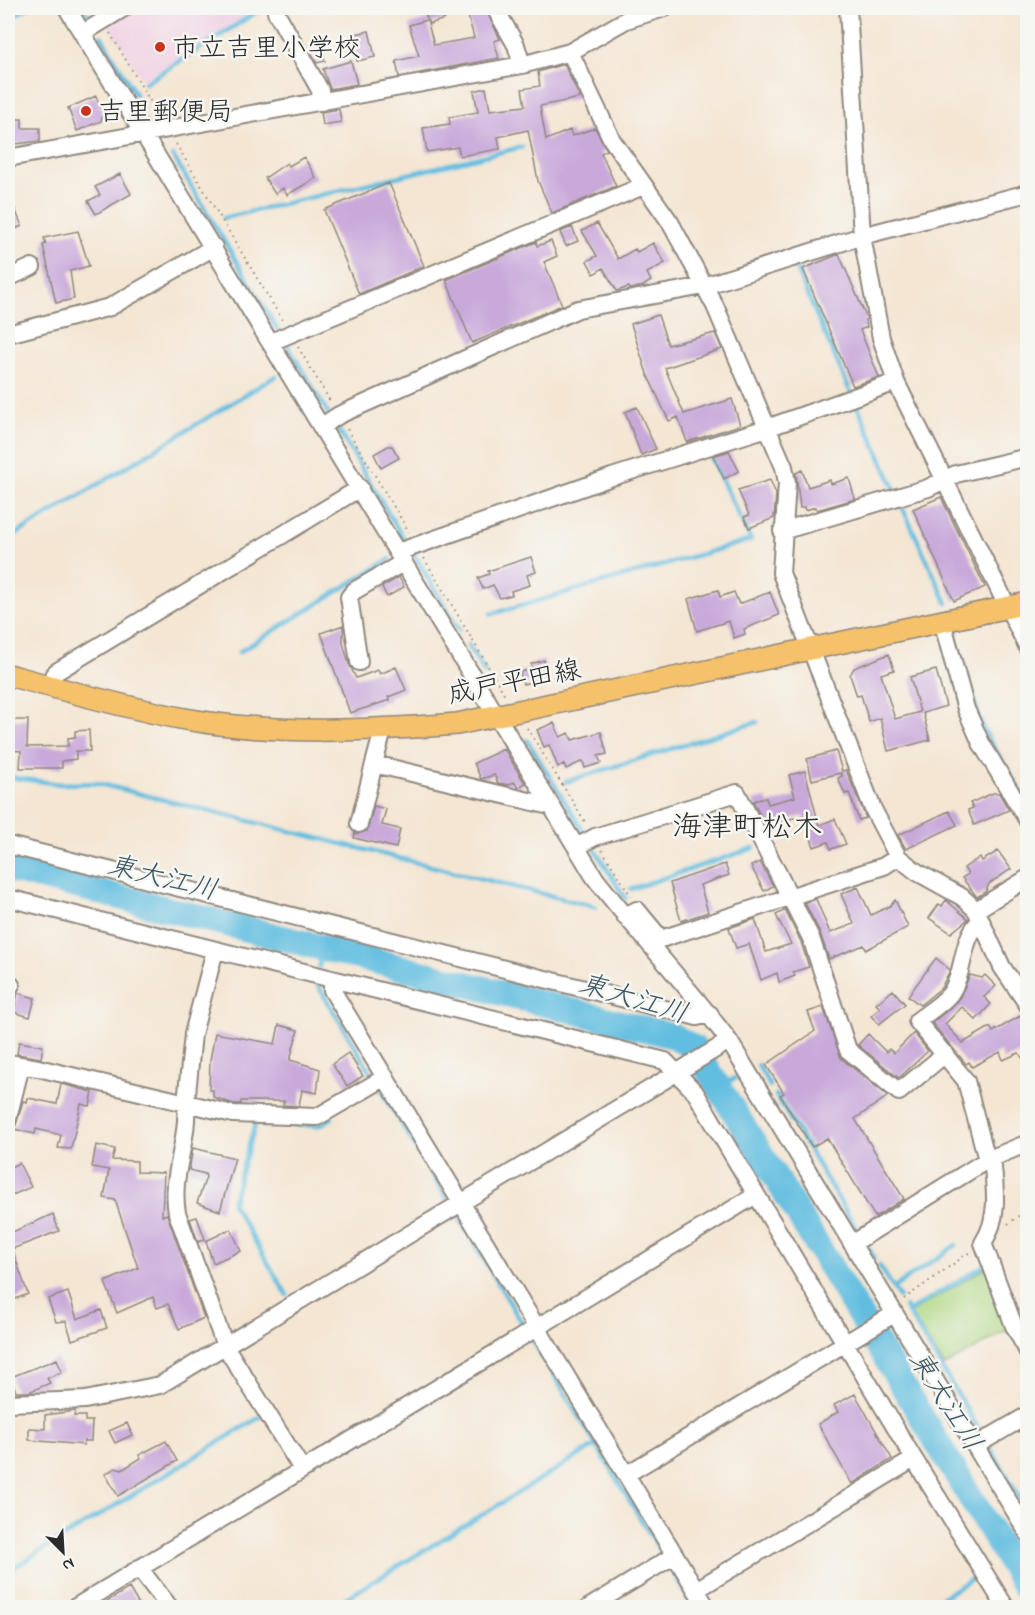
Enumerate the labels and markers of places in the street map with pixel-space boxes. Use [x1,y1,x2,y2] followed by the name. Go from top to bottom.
[172,30,361,69] place label: 市立吉里小学校
[153,40,167,54] marker: 市立吉里小学校
[98,94,233,133] place label: 吉里郵便局
[79,104,93,118] marker: 吉里郵便局

